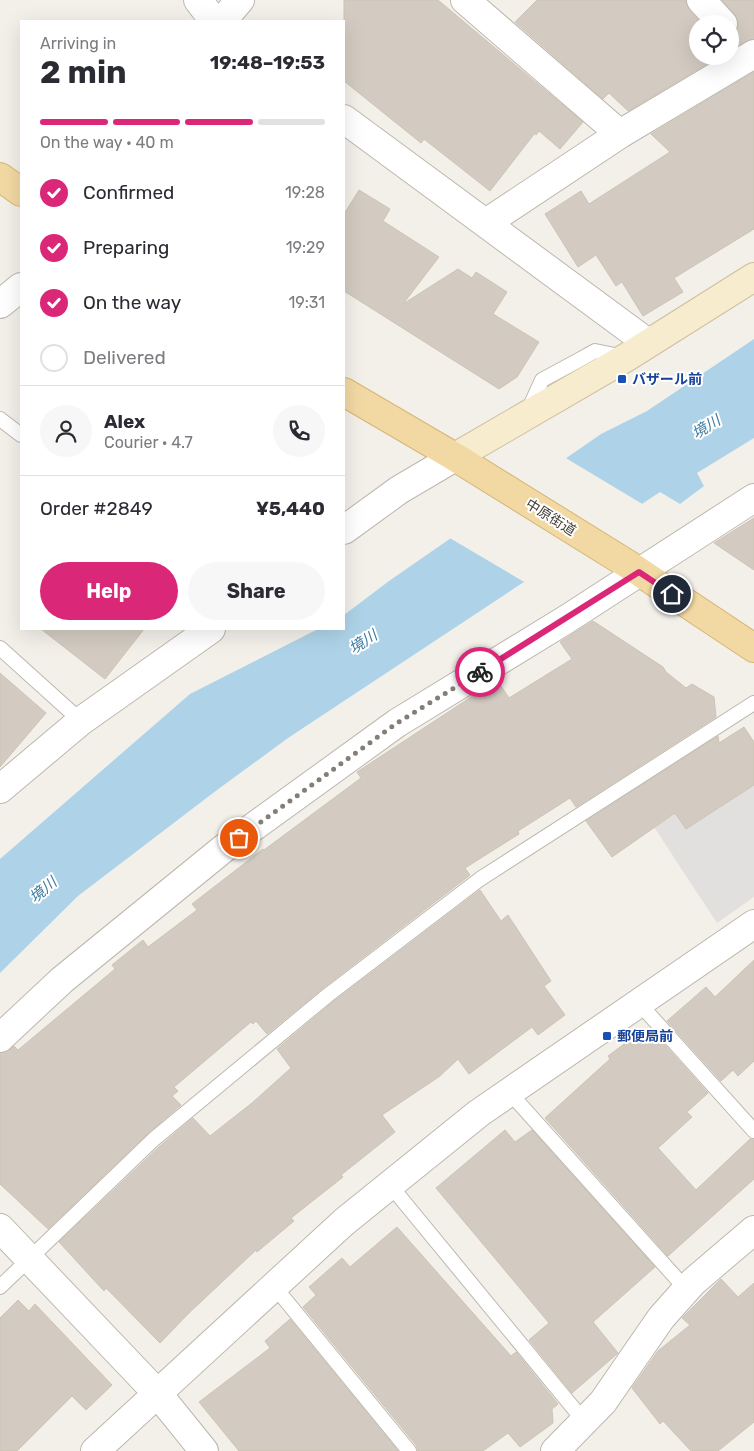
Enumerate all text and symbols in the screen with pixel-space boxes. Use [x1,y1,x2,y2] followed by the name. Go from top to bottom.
[689,15,739,65] map controls
[689,15,739,65] button: locate
[40,34,116,53] text: Arriving in
[210,51,325,74] text: 19:48–19:53
[40,53,127,91] text: 2 min
[40,133,174,152] text: On the way · 40 m
[40,179,68,207] icon: check
[83,181,174,204] text: Confirmed
[285,183,325,202] text: 19:28
[40,234,68,262] icon: check
[83,236,169,259] text: Preparing
[286,238,325,257] text: 19:29
[40,289,68,317] icon: check
[83,291,181,314] text: On the way
[288,293,325,312] text: 19:31
[83,346,166,369] text: Delivered
[632,371,702,388] place label: バザール前
[616,373,628,385] marker: バザール前
[40,405,92,457] button: person
[273,405,325,457] button: phone
[104,410,145,433] text: Alex
[689,410,725,443] water label: 境川
[104,433,193,452] text: Courier · 4.7
[522,495,579,539] street label: 中原街道
[40,497,153,520] text: Order #2849
[256,497,325,520] text: ¥5,440
[40,562,178,620] button: Help
[188,562,325,620] button: Share
[651,573,693,615] pin
[658,580,686,608] icon: home
[346,625,382,658] water label: 境川
[455,647,505,697] courier
[466,658,494,686] icon: bike
[218,817,260,859] pin
[225,824,253,852] icon: bag
[26,872,62,907] water label: 境川
[617,1028,673,1045] place label: 郵便局前
[601,1030,613,1042] marker: 郵便局前

